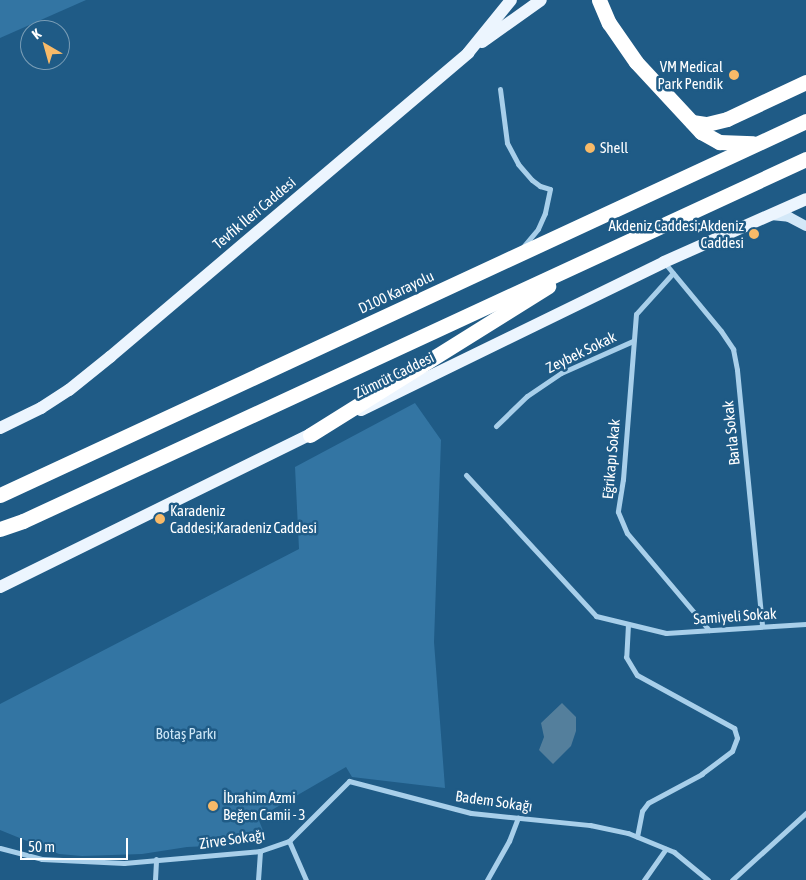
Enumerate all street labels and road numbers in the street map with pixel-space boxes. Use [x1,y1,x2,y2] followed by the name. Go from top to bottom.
[209,173,299,253] street label: Tevfik İleri Caddesi
[355,267,437,317] street label: D100 Karayolu
[543,327,619,377] street label: Zeybek Sokak
[351,348,437,402] street label: Zümrüt Caddesi
[719,400,743,466] street label: Barla Sokak
[599,418,623,500] street label: Eğrikapı Sokak
[693,604,777,628] street label: Samiyeli Sokak
[454,787,534,815] street label: Badem Sokağı
[198,825,266,853] street label: Zirve Sokağı

